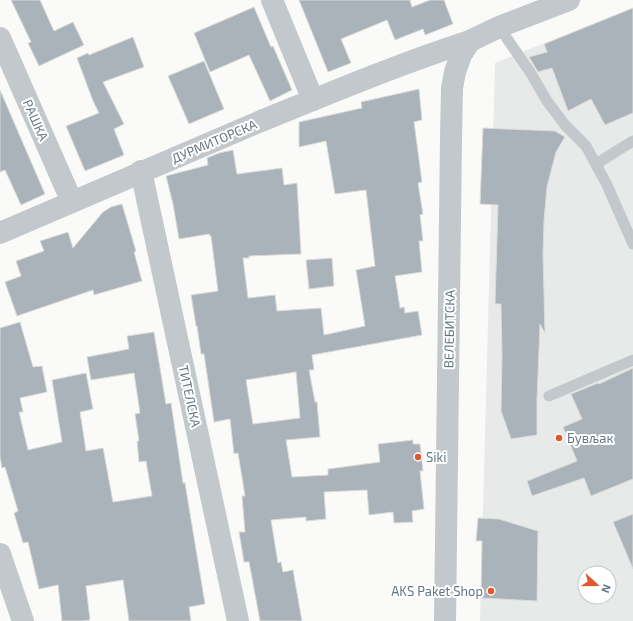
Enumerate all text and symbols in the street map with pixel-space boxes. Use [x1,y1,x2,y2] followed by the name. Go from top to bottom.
[20,97,52,143] street label: РАШКА
[169,116,259,166] street label: ДУРМИТОРСКА
[440,290,458,368] street label: ВЕЛЕБИТСКА
[176,363,204,429] street label: ТИТЕЛСКА
[567,430,613,446] place label: Бувљак
[554,433,564,443] marker: Бувљак
[426,449,446,465] place label: Siki
[413,452,423,462] marker: Siki
[577,565,617,605] north arrow
[391,583,483,599] place label: AKS Paket Shop
[599,583,614,595] text: N
[486,586,496,596] marker: AKS Paket Shop

